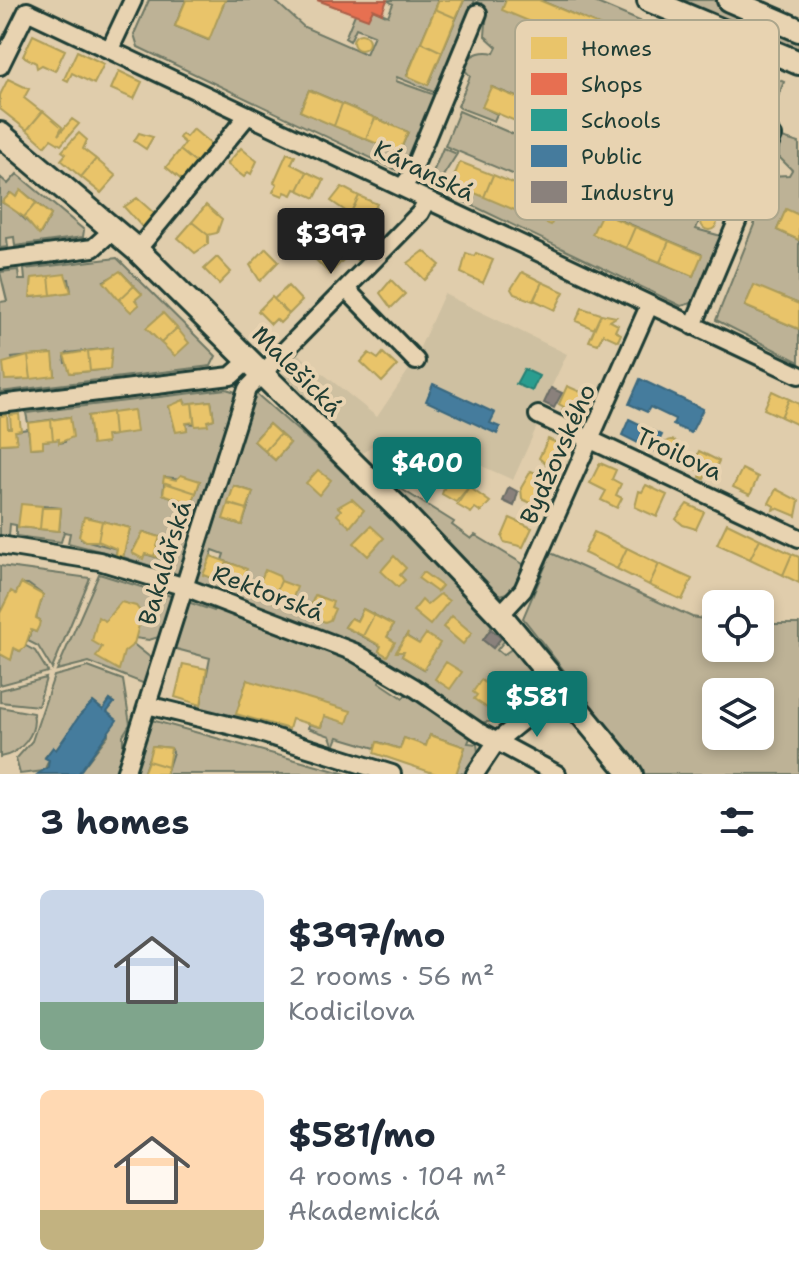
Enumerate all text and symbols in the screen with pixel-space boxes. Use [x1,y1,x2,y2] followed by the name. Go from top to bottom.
[515,20,779,220] legend
[581,34,652,63] text: Homes
[581,70,643,99] text: Shops
[581,106,661,135] text: Schools
[368,133,480,209] street label: Káranská
[581,142,642,171] text: Public
[581,178,674,207] text: Industry
[284,208,378,276] pin: $397
[295,216,367,251] text: $397
[245,319,349,423] street label: Malešická
[513,379,603,529] street label: Bydžovského
[630,420,728,488] street label: Troilova
[380,437,474,505] pin: $400
[391,445,463,480] text: $400
[131,497,199,629] street label: Bakalářská
[208,557,328,629] street label: Rektorská
[702,590,774,750] map controls
[702,590,774,662] button: locate
[490,671,584,739] pin: $581
[702,678,774,750] button: layers
[505,679,569,714] text: $581
[40,799,189,845] text: 3 homes
[715,800,759,844] icon: filters
[288,912,446,958] text: $397/mo
[104,922,200,1018] icon: home
[288,958,495,993] text: 2 rooms · 56 m²
[288,993,415,1028] text: Kodicilova
[288,1112,436,1158] text: $581/mo
[104,1122,200,1218] icon: home
[288,1158,507,1193] text: 4 rooms · 104 m²
[288,1193,440,1228] text: Akademická

